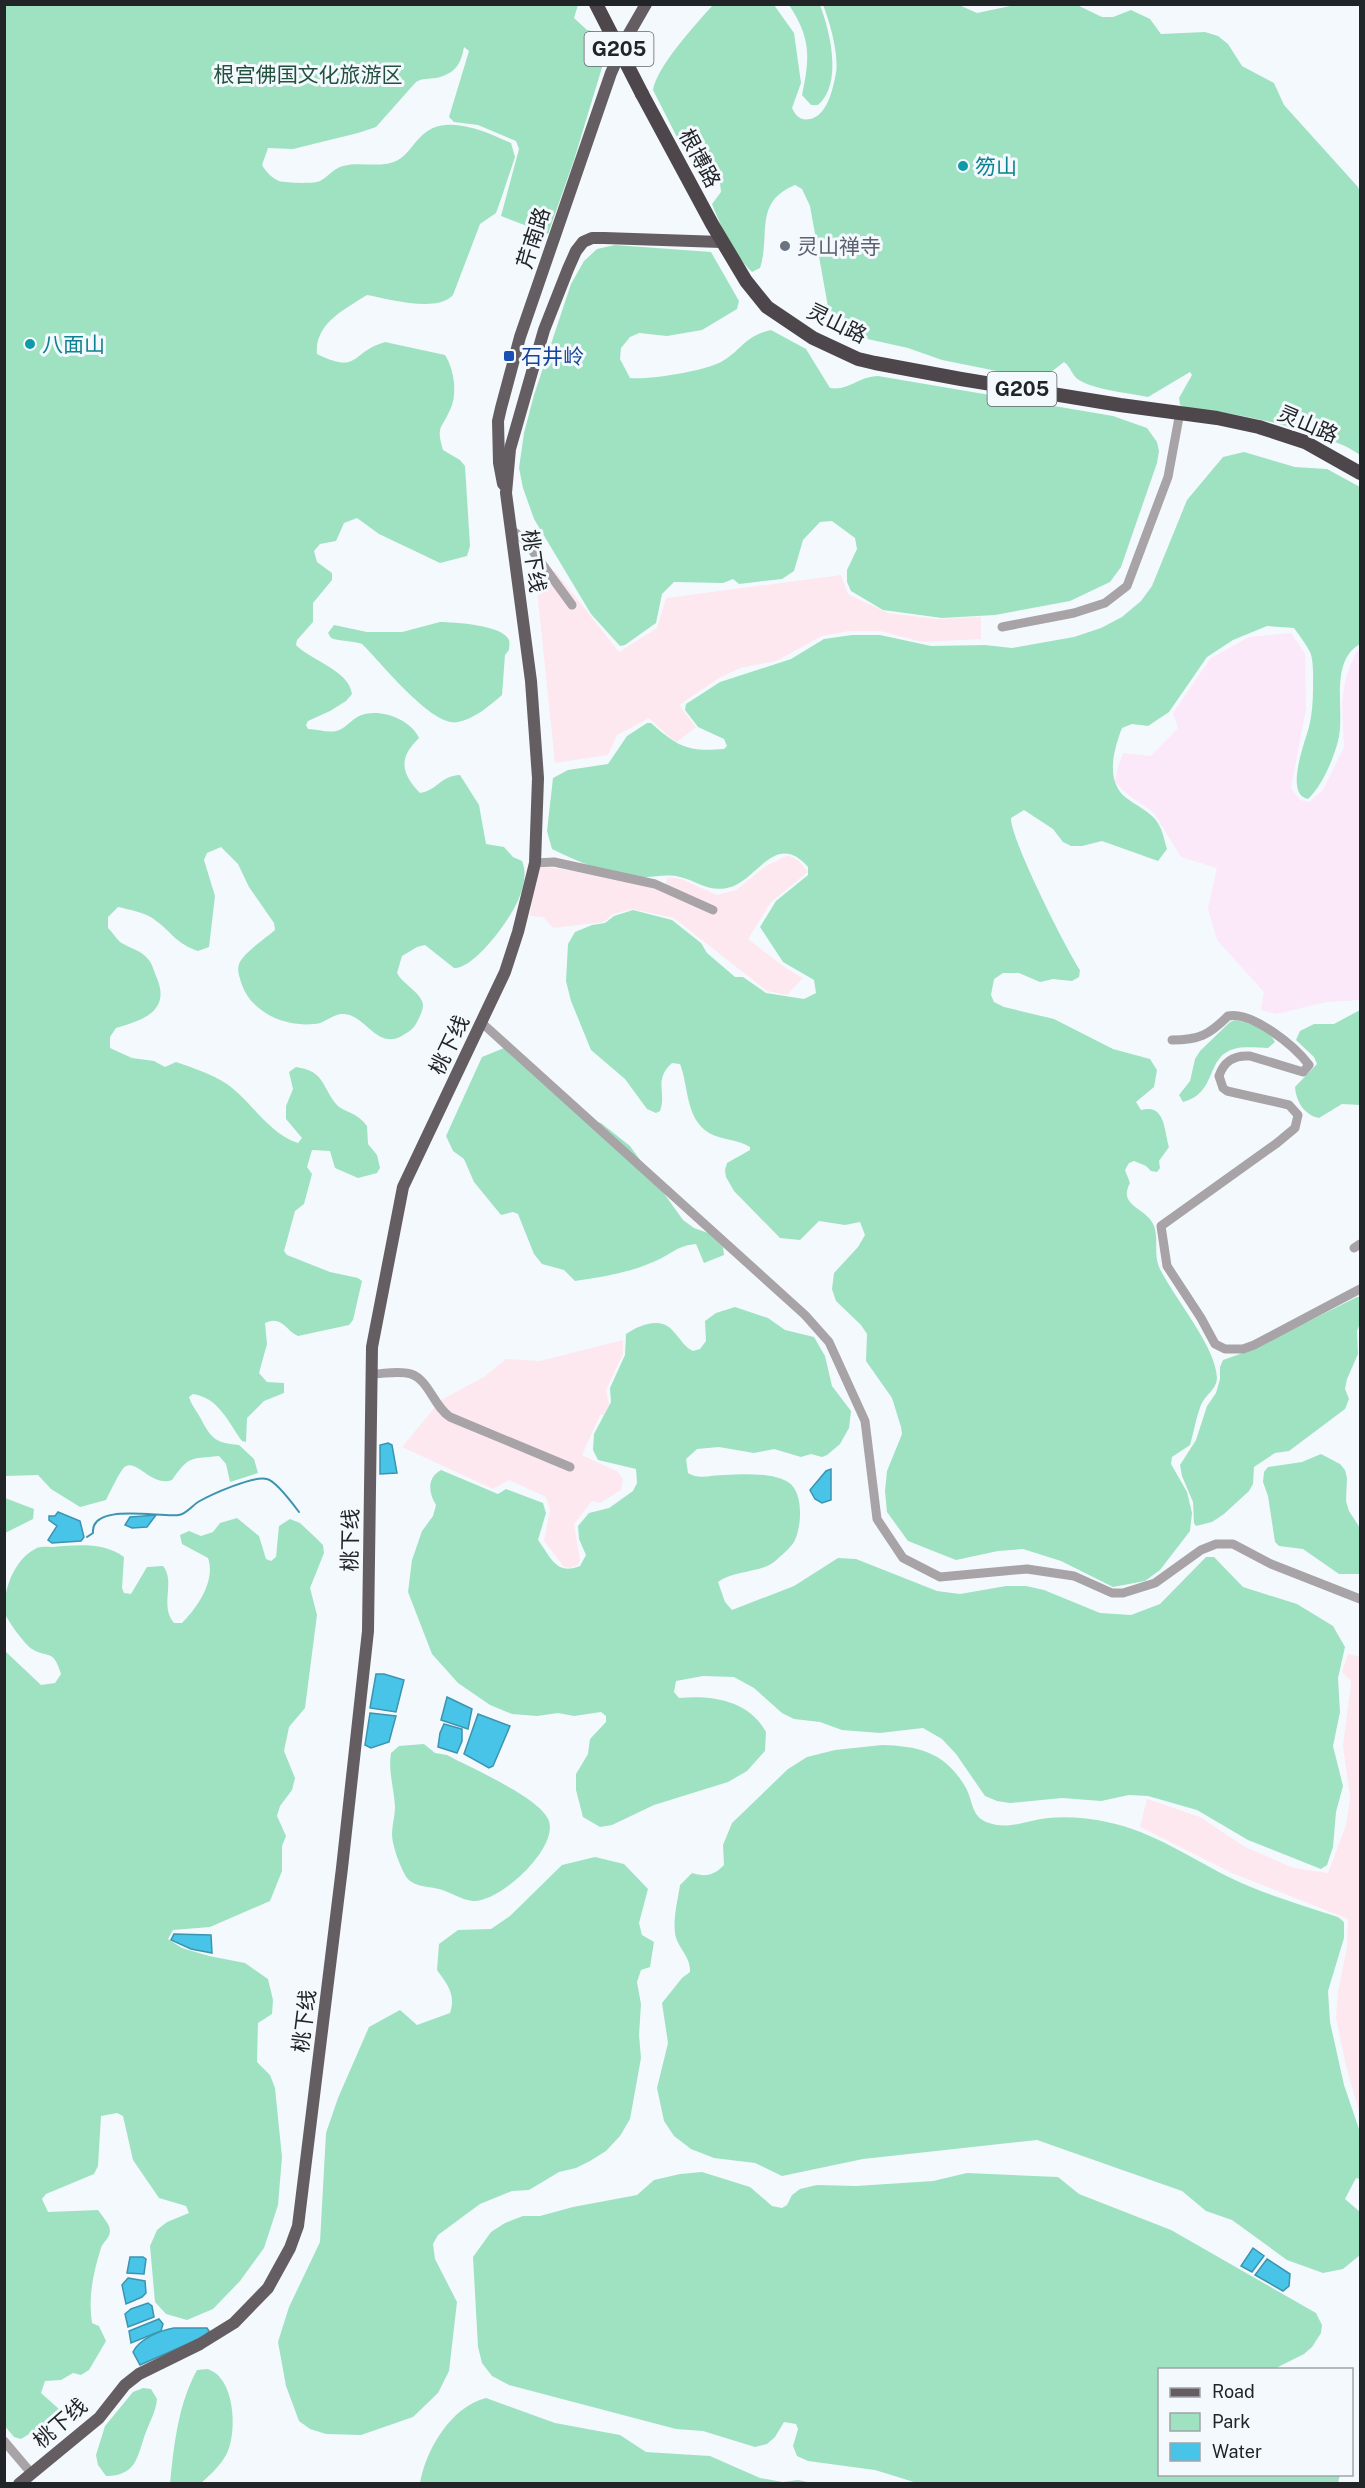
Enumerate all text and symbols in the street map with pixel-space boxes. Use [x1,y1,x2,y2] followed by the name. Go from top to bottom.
[584,32,654,66] road number: G205
[214,62,403,87] park label: 根宫佛国文化旅游区
[674,124,726,192] street label: 根博路
[975,154,1017,179] place label: 笏山
[956,159,970,173] marker: 笏山
[511,204,555,272] street label: 芹南路
[797,234,881,259] place label: 灵山禅寺
[778,239,792,253] marker: 灵山禅寺
[803,298,871,348] street label: 灵山路
[42,332,105,357] place label: 八面山
[23,337,37,351] marker: 八面山
[521,344,584,369] place label: 石井岭
[502,349,516,363] marker: 石井岭
[988,372,1056,406] road number: G205
[1274,400,1342,448] street label: 灵山路
[517,528,551,594] street label: 桃下线
[424,1011,474,1079] street label: 桃下线
[337,1508,363,1572] street label: 桃下线
[288,1988,320,2054] street label: 桃下线
[1158,2368,1353,2476] legend
[1212,2381,1255,2402] text: Road
[28,2393,92,2453] street label: 桃下线
[1212,2411,1250,2432] text: Park
[1212,2441,1262,2462] text: Water

